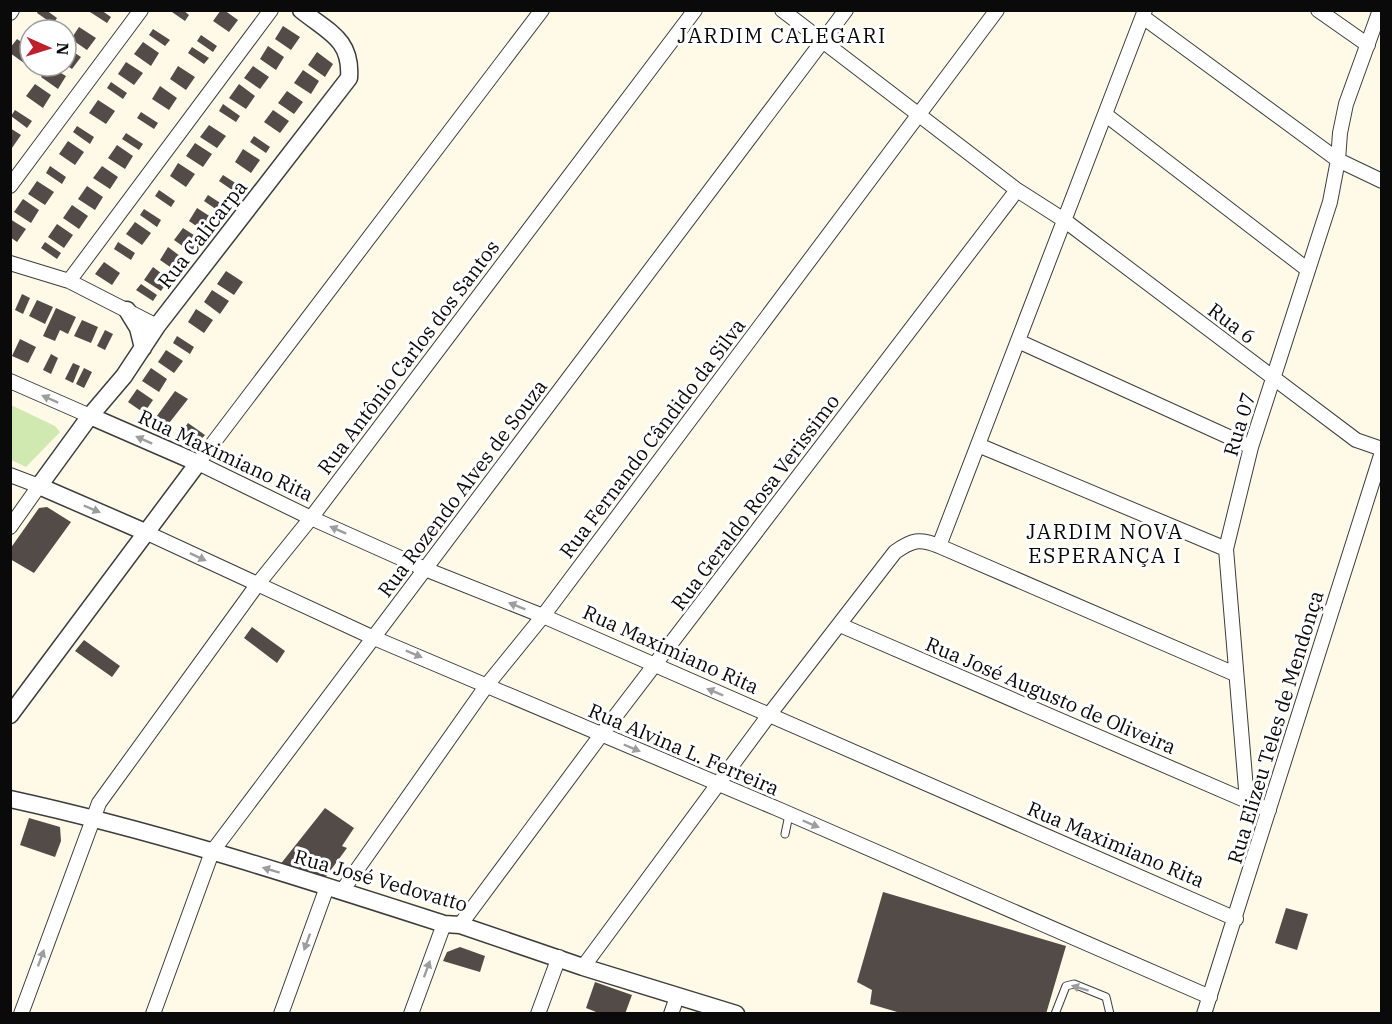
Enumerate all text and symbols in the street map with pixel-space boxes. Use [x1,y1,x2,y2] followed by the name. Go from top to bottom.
[18,18,78,78] north arrow
[677,21,887,49] district label: JARDIM CALEGARI
[53,42,73,56] text: N
[151,174,253,294] street label: Rua Calicarpa
[311,234,505,480] street label: Rua Antônio Carlos dos Santos
[1203,296,1261,350] street label: Rua 6
[553,313,751,563] street label: Rua Fernando Cândido da Silva
[371,374,553,602] street label: Rua Rozendo Alves de Souza
[665,388,845,616] street label: Rua Geraldo Rosa Verissimo
[1217,389,1261,459] street label: Rua 07
[41,394,59,404] one-way arrow
[134,403,318,507] street label: Rua Maximiano Rita
[135,435,153,444] one-way arrow
[84,504,102,514] one-way arrow
[1026,517,1184,569] district label: JARDIM NOVA ESPERANÇA I
[329,525,346,534] one-way arrow
[190,552,207,561] one-way arrow
[1221,587,1329,867] street label: Rua Elizeu Teles de Mendonça
[579,598,763,700] street label: Rua Maximiano Rita
[508,601,526,610] one-way arrow
[922,630,1180,760] street label: Rua José Augusto de Oliveira
[405,650,423,659] one-way arrow
[706,687,724,696] one-way arrow
[584,697,784,801] street label: Rua Alvina L. Ferreira
[623,743,641,753] one-way arrow
[1023,794,1209,894] street label: Rua Maximiano Rita
[802,820,820,830] one-way arrow
[291,842,471,918] street label: Rua José Vedovatto
[262,865,280,874] one-way arrow
[302,933,311,951] one-way arrow
[36,949,46,967] one-way arrow
[423,959,433,977] one-way arrow
[1071,982,1090,992] one-way arrow

